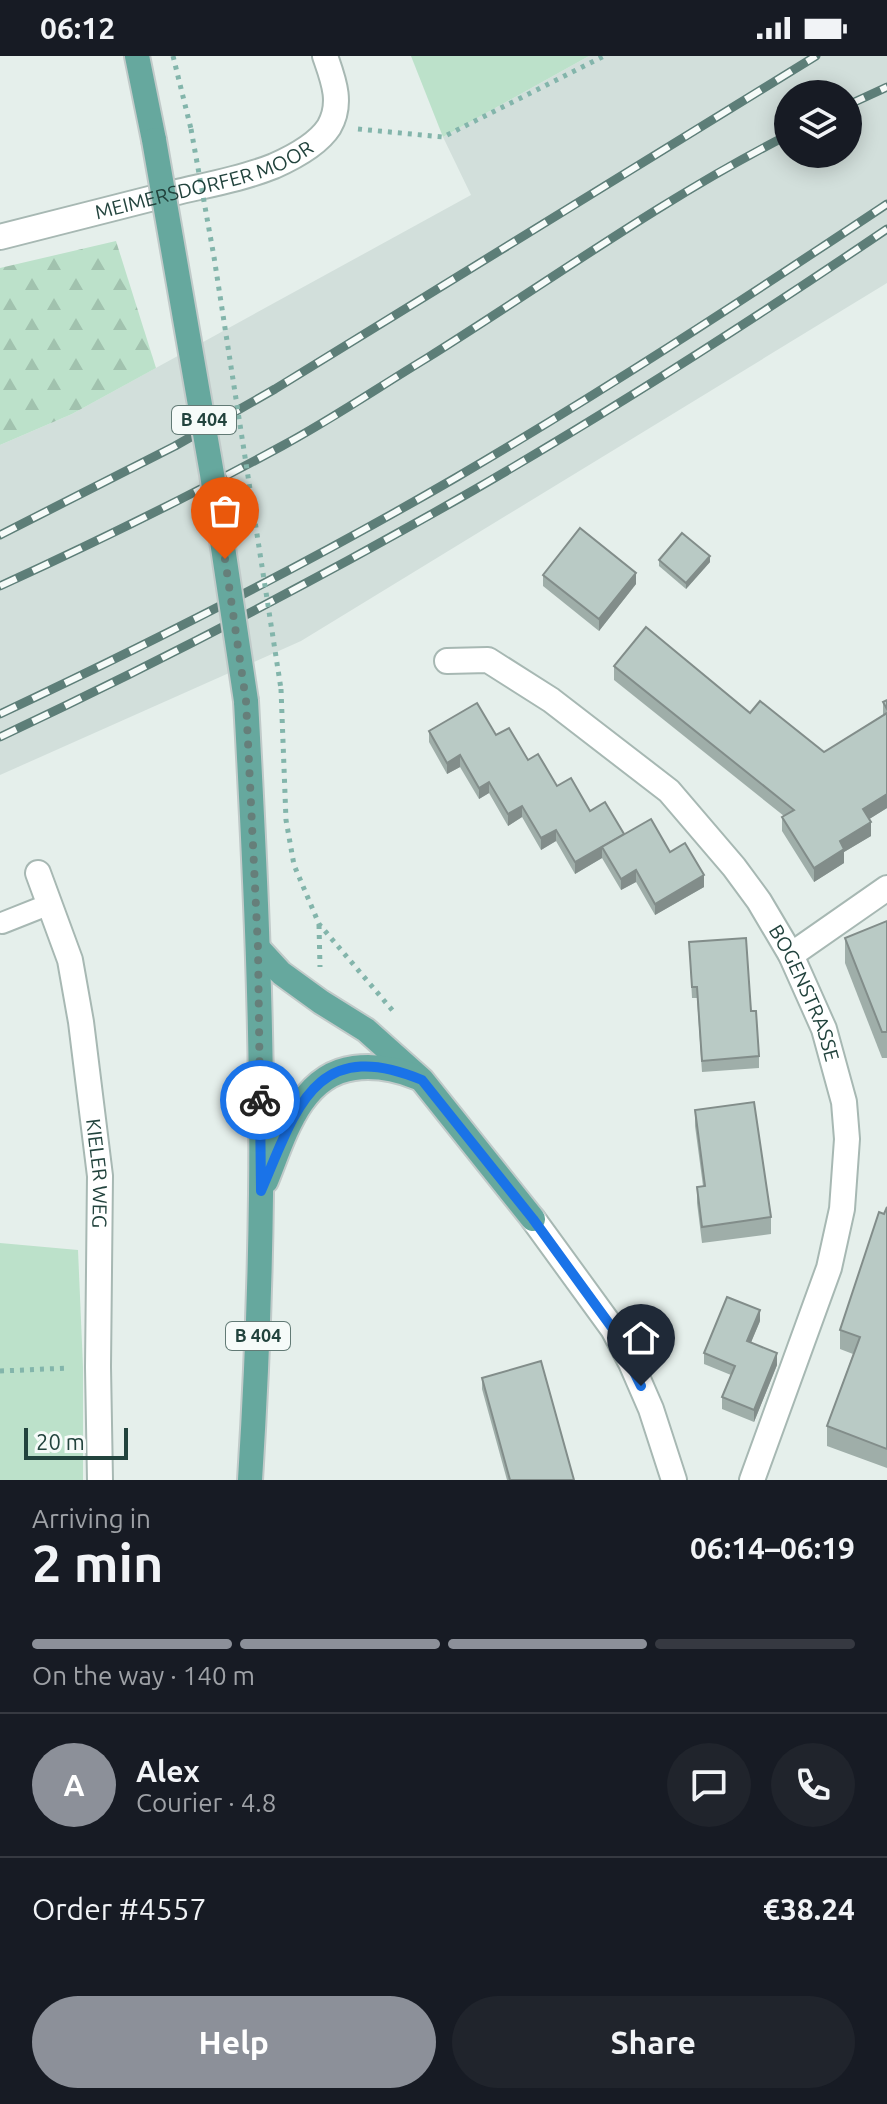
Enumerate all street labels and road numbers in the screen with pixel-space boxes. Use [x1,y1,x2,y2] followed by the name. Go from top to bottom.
[92,135,317,223] street label: MEIMERSDORFER MOOR
[172,406,236,434] road number: B 404
[765,920,844,1064] street label: BOGENSTRASSE
[82,1117,112,1228] street label: KIELER WEG
[226,1322,290,1350] road number: B 404

